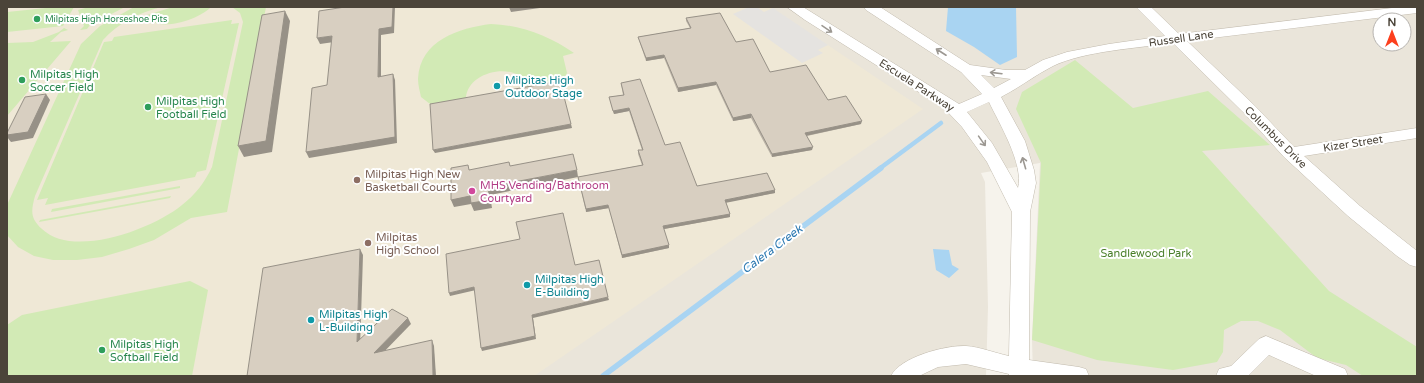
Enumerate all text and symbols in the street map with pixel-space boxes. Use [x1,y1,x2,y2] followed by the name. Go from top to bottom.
[1372,12,1412,52] north arrow
[32,14,42,24] marker: Milpitas High Horseshoe Pits
[45,14,167,25] place label: Milpitas High Horseshoe Pits
[1388,16,1396,29] text: N
[821,25,833,33] one-way arrow
[1148,28,1214,49] street label: Russell Lane
[936,48,947,56] one-way arrow
[877,56,957,115] street label: Escuela Parkway
[30,68,99,94] place label: Milpitas High Soccer Field
[990,69,1003,77] one-way arrow
[505,74,582,100] place label: Milpitas High Outdoor Stage
[17,75,27,85] marker: Milpitas High Soccer Field
[492,81,502,91] marker: Milpitas High Outdoor Stage
[156,95,227,121] place label: Milpitas High Football Field
[143,102,153,112] marker: Milpitas High Football Field
[1242,104,1309,171] street label: Columbus Drive
[1322,132,1384,155] street label: Kizer Street
[978,135,986,146] one-way arrow
[1020,157,1027,170] one-way arrow
[365,168,460,194] place label: Milpitas High New Basketball Courts
[352,175,362,185] marker: Milpitas High New Basketball Courts
[480,179,609,205] place label: MHS Vending/Bathroom Courtyard
[467,186,477,196] marker: MHS Vending/Bathroom Courtyard
[739,221,806,276] water label: Calera Creek
[376,231,439,257] place label: Milpitas High School
[363,238,373,248] marker: Milpitas High School
[1101,247,1191,260] park label: Sandlewood Park
[535,273,604,299] place label: Milpitas High E-Building
[522,280,532,290] marker: Milpitas High E-Building
[319,308,388,334] place label: Milpitas High L-Building
[306,315,316,325] marker: Milpitas High L-Building
[110,338,179,364] place label: Milpitas High Softball Field
[97,345,107,355] marker: Milpitas High Softball Field

